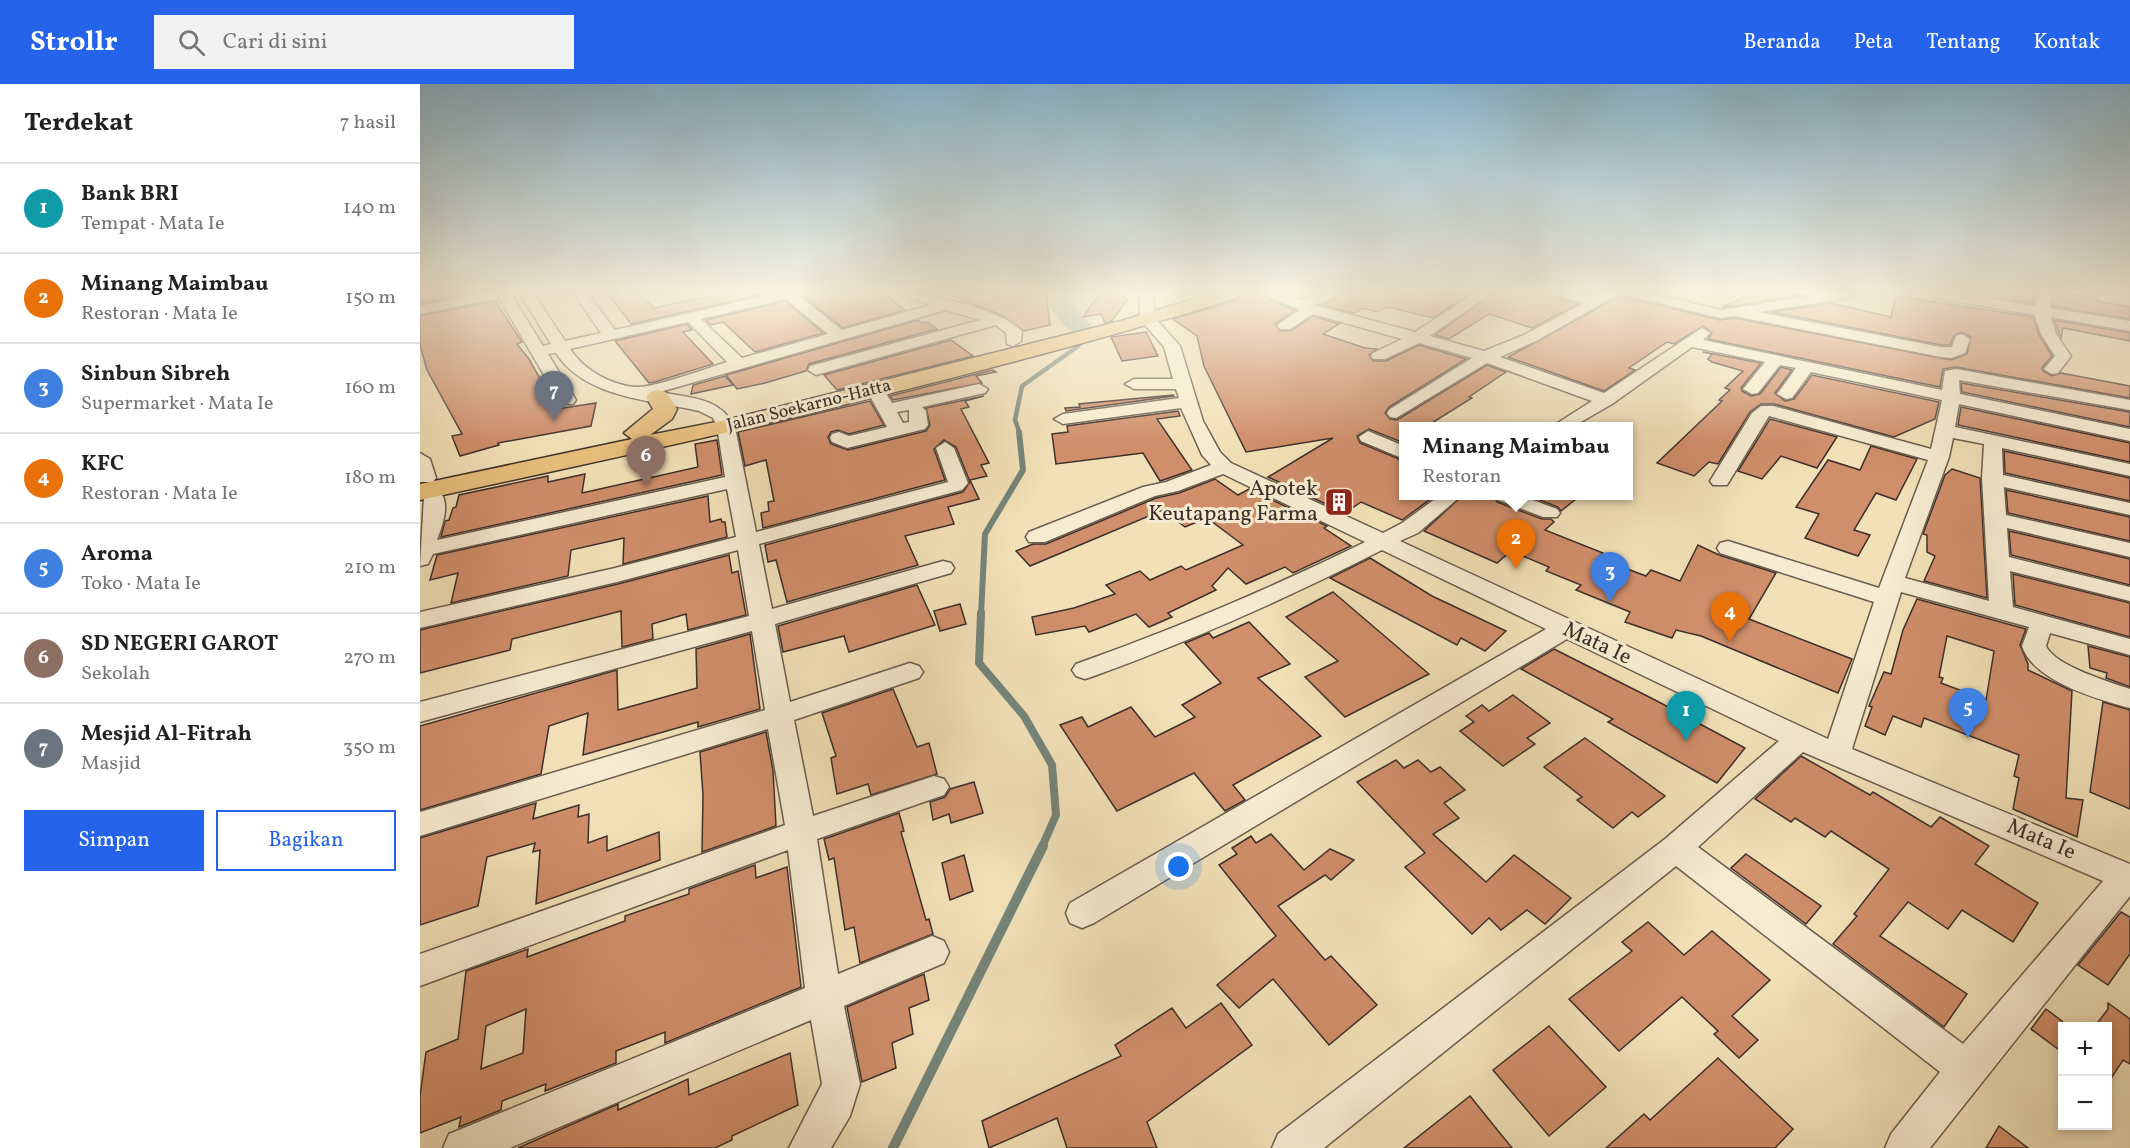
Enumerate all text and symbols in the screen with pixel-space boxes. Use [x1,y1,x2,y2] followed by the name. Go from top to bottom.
[154,15,574,69] search box
[30,23,118,62] text: Strollr
[175,26,208,59] icon: search
[223,27,327,58] text: Cari di sini
[1743,28,1821,57] text: Beranda
[1854,28,1893,57] text: Peta
[1926,28,2001,57] text: Tentang
[2034,28,2100,57] text: Kontak
[24,105,133,141] text: Terdekat
[340,109,396,137] text: 7 hasil
[81,179,179,210] text: Bank BRI
[39,194,48,222] text: 1
[343,194,396,222] text: 140 m
[81,210,224,238] text: Tempat · Mata Ie
[81,269,268,300] text: Minang Maimbau
[38,284,49,312] text: 2
[345,284,396,312] text: 150 m
[81,300,238,328] text: Restoran · Mata Ie
[81,359,230,390] text: Sinbun Sibreh
[534,372,574,421] pin: 7
[724,373,894,439] street label: Jalan Soekarno-Hatta
[38,374,49,402] text: 3
[344,374,396,402] text: 160 m
[81,390,274,418] text: Supermarket · Mata Ie
[1399,422,1633,500] popup
[1422,432,1610,463] text: Minang Maimbau
[626,436,666,486] pin: 6
[81,449,124,480] text: KFC
[1422,463,1501,491] text: Restoran
[37,464,50,492] text: 4
[344,464,396,492] text: 180 m
[1148,474,1318,530] place label: Apotek Keutapang Farma
[81,480,238,508] text: Restoran · Mata Ie
[1323,486,1355,518] building icon: Apotek Keutapang Farma
[1496,520,1536,569] pin: 2
[81,539,153,570] text: Aroma
[1590,552,1630,602] pin: 3
[39,554,48,582] text: 5
[344,554,396,582] text: 210 m
[81,570,201,598] text: Toko · Mata Ie
[1710,592,1750,642] pin: 4
[1558,615,1636,673] street label: Mata Ie
[81,629,278,660] text: SD NEGERI GAROT
[38,644,49,672] text: 6
[343,644,396,672] text: 270 m
[81,660,150,688] text: Sekolah
[1948,688,1988,738] pin: 5
[1666,692,1706,741] pin: 1
[81,719,252,750] text: Mesjid Al-Fitrah
[39,734,48,762] text: 7
[343,734,396,762] text: 350 m
[81,750,141,778] text: Masjid
[24,810,204,871] button: Simpan
[216,810,396,871] button: Bagikan
[2002,812,2080,868] street label: Mata Ie
[1164,852,1193,881] your location
[2058,1022,2112,1130] map controls
[2058,1022,2112,1076] button: +
[2058,1076,2112,1130] button: −

